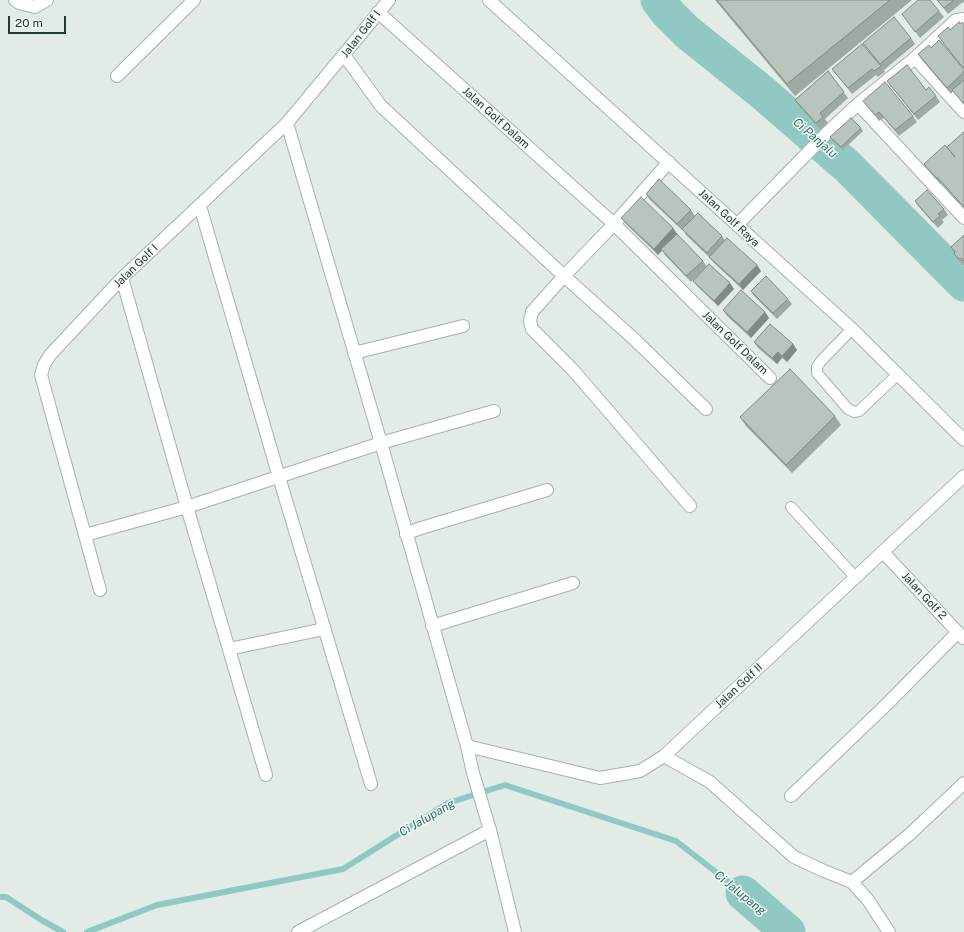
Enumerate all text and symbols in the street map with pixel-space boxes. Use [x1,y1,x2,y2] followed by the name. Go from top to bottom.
[10,8,68,34] scale bar
[338,8,384,60] street label: Jalan Golf I
[15,16,43,30] text: 20 m
[460,84,532,152] street label: Jalan Golf Dalam
[790,115,840,161] water label: Ci Panjalu
[696,187,762,249] street label: Jalan Golf Raya
[111,242,161,290] street label: Jalan Golf I
[700,308,770,378] street label: Jalan Golf Dalam
[899,570,949,622] street label: Jalan Golf 2
[713,661,765,711] street label: Jalan Golf II
[397,796,457,840] water label: Ci Jalupang
[711,868,769,918] water label: Ci Jalupang

